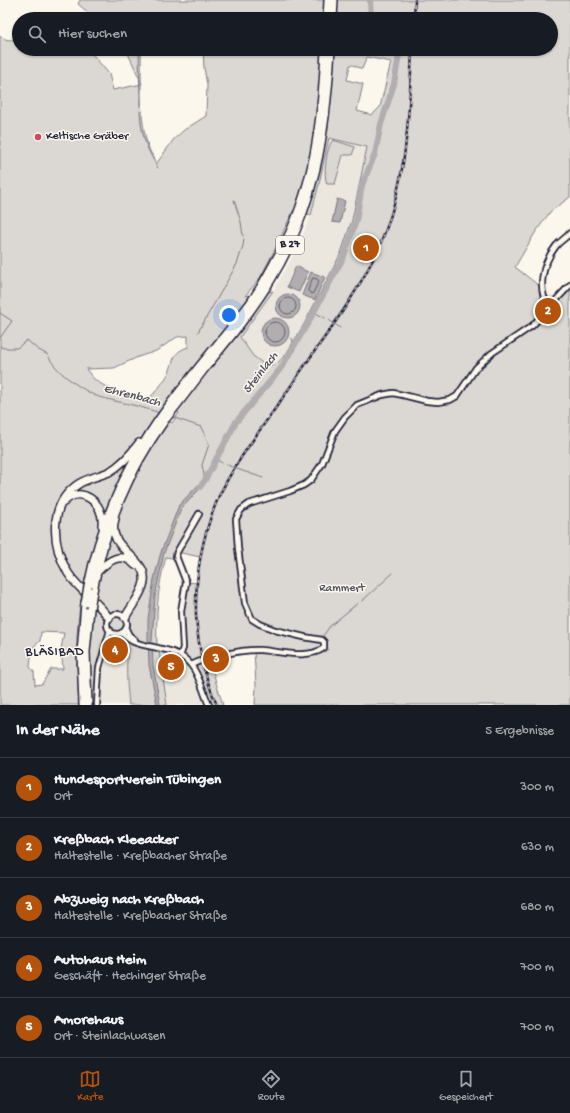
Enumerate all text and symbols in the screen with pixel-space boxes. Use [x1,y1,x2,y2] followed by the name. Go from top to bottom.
[12,12,558,56] search box
[26,23,48,45] icon: search
[58,25,127,43] text: Hier suchen
[46,130,130,144] place label: Keltische Gräber
[33,132,43,142] marker: Keltische Gräber
[353,233,379,263] pin: 1
[276,236,304,254] road number: B 27
[535,296,561,326] pin: 2
[219,305,239,325] your location
[240,348,282,397] water label: Steinlach
[102,381,163,411] water label: Ehrenbach
[319,582,366,596] park label: Rammert
[102,635,128,665] pin: 4
[24,644,85,660] district label: BLÄSIBAD
[203,644,229,674] pin: 3
[158,652,184,682] pin: 5
[16,721,99,741] text: In der Nähe
[485,724,554,739] text: 5 Ergebnisse
[54,771,221,789] text: Hundesportverein Tübingen
[26,780,32,795] text: 1
[520,780,554,795] text: 300 m
[54,789,72,804] text: Ort
[54,831,178,849] text: Kreßbach Kleeacker
[26,840,32,855] text: 2
[521,840,554,855] text: 630 m
[54,849,227,864] text: Haltestelle · Kreßbacher Straße
[54,891,204,909] text: Abzweig nach Kreßbach
[26,900,32,915] text: 3
[521,900,554,915] text: 680 m
[54,909,227,924] text: Haltestelle · Kreßbacher Straße
[54,951,147,969] text: Autohaus Heim
[26,960,32,975] text: 4
[520,960,554,975] text: 700 m
[54,969,206,984] text: Geschäft · Hechinger Straße
[54,1011,123,1029] text: Amorehaus
[26,1020,32,1035] text: 5
[520,1020,554,1035] text: 700 m
[54,1029,165,1044] text: Ort · Steinlachwasen
[77,1068,103,1104] tab: Karte
[258,1068,285,1104] tab: Route
[439,1068,493,1104] tab: Gespeichert

